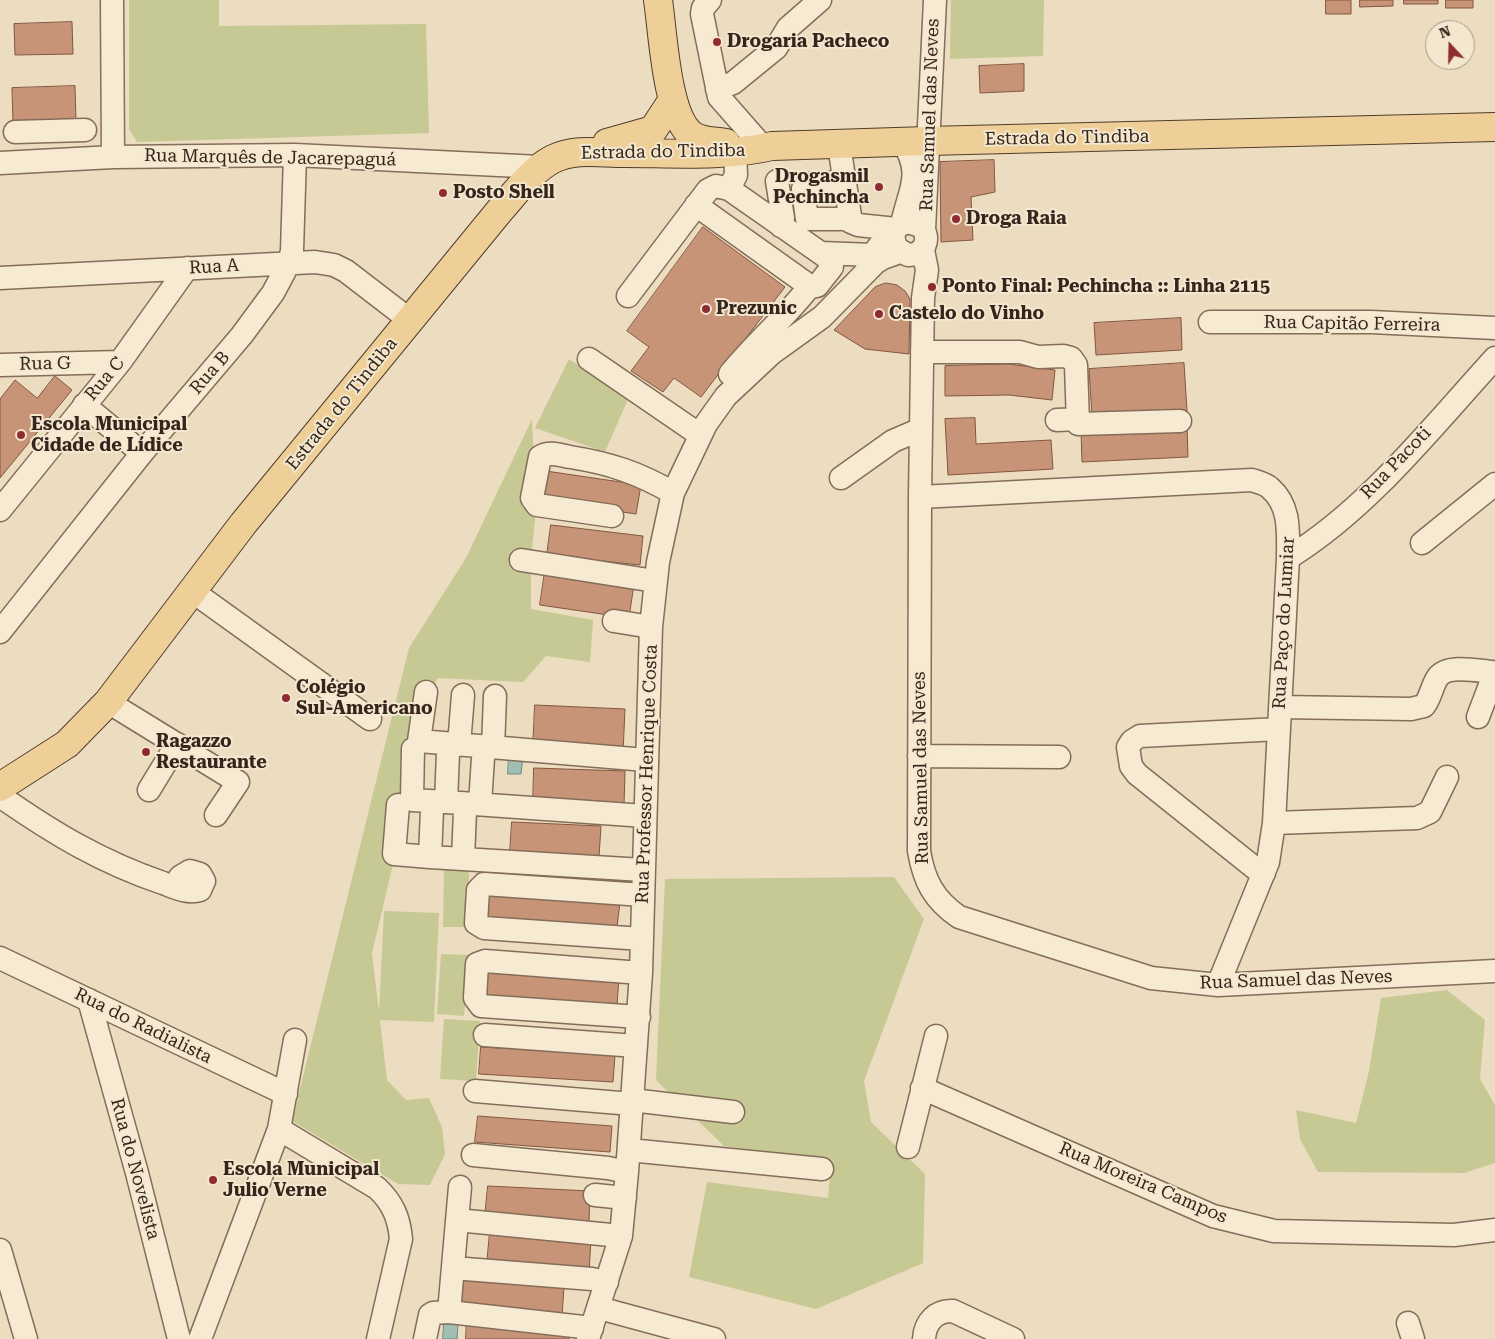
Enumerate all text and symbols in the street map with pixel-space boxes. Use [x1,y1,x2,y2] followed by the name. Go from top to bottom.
[916,18,944,212] street label: Rua Samuel das Neves
[1425,20,1475,70] north arrow
[1437,23,1453,41] text: N
[727,31,889,53] place label: Drogaria Pacheco
[711,36,723,48] marker: Drogaria Pacheco
[985,126,1149,150] street label: Estrada do Tindiba
[581,140,745,164] street label: Estrada do Tindiba
[144,145,396,171] street label: Rua Marquês de Jacarepaguá
[773,166,869,208] place label: Drogasmil Pechincha
[873,181,885,193] marker: Drogasmil Pechincha
[453,182,555,204] place label: Posto Shell
[437,187,449,199] marker: Posto Shell
[966,208,1067,230] place label: Droga Raia
[950,213,962,225] marker: Droga Raia
[188,255,240,279] street label: Rua A
[942,276,1270,298] place label: Ponto Final: Pechincha :: Linha 2115
[926,281,938,293] marker: Ponto Final: Pechincha :: Linha 2115
[716,298,797,320] place label: Prezunic
[700,303,712,315] marker: Prezunic
[889,303,1044,325] place label: Castelo do Vinho
[873,308,885,320] marker: Castelo do Vinho
[1263,312,1441,336] street label: Rua Capitão Ferreira
[282,333,402,475] street label: Estrada do Tindiba
[186,347,234,399] street label: Rua B
[19,353,71,375] street label: Rua G
[80,353,130,405] street label: Rua C
[31,414,187,456] place label: Escola Municipal Cidade de Lídice
[1356,422,1436,504] street label: Rua Pacoti
[15,429,27,441] marker: Escola Municipal Cidade de Lídice
[1269,536,1299,710] street label: Rua Paço do Lumiar
[632,644,662,904] street label: Rua Professor Henrique Costa
[909,671,933,865] street label: Rua Samuel das Neves
[296,677,433,720] place label: Colégio Sul-Americano
[280,692,292,704] marker: Colégio Sul-Americano
[156,731,267,774] place label: Ragazzo Restaurante
[140,746,152,758] marker: Ragazzo Restaurante
[1199,966,1393,994] street label: Rua Samuel das Neves
[71,983,215,1069] street label: Rua do Radialista
[106,1096,164,1242] street label: Rua do Novelista
[1056,1138,1230,1228] street label: Rua Moreira Campos
[223,1159,379,1202] place label: Escola Municipal Julio Verne
[207,1174,219,1186] marker: Escola Municipal Julio Verne

